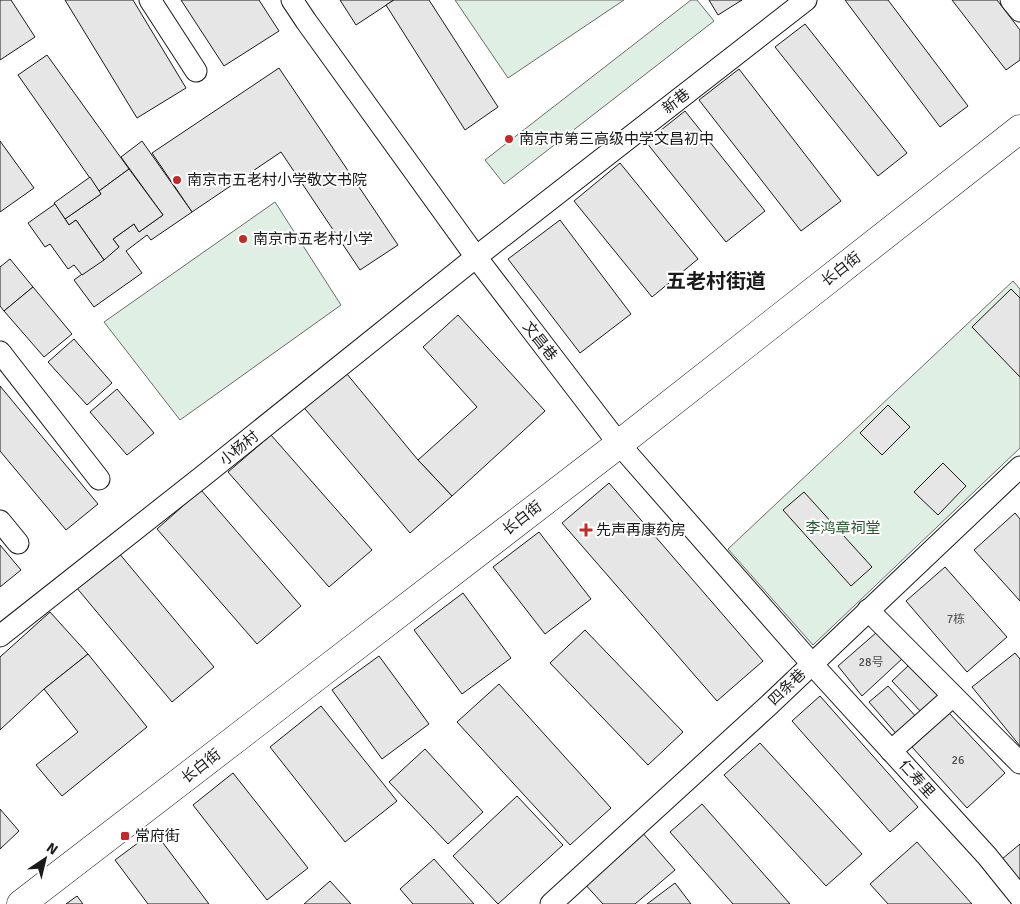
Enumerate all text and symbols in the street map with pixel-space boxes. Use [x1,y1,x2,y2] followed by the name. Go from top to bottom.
[659,85,693,117] street label: 新巷
[519,130,714,148] place label: 南京市第三高级中学文昌初中
[503,133,515,145] marker: 南京市第三高级中学文昌初中
[187,171,367,189] place label: 南京市五老村小学敬文书院
[171,174,183,186] marker: 南京市五老村小学敬文书院
[253,230,373,248] place label: 南京市五老村小学
[237,233,249,245] marker: 南京市五老村小学
[818,248,864,290] street label: 长白街
[666,269,766,294] district label: 五老村街道
[519,318,561,364] street label: 文昌巷
[216,427,262,469] street label: 小杨村
[499,497,545,539] street label: 长白街
[805,519,881,537] park label: 李鸿章祠堂
[596,521,686,539] place label: 先声再康药房
[580,524,592,536] marker: 先声再康药房
[947,612,965,627] house number: 7栋
[859,655,883,670] house number: 28号
[765,665,809,709] street label: 四条巷
[178,745,224,787] street label: 长白街
[952,753,964,768] house number: 26
[895,756,939,802] street label: 仁寿里
[135,827,180,845] place label: 常府街
[119,830,131,842] marker: 常府街
[20,834,70,884] north arrow
[43,839,61,859] text: N

